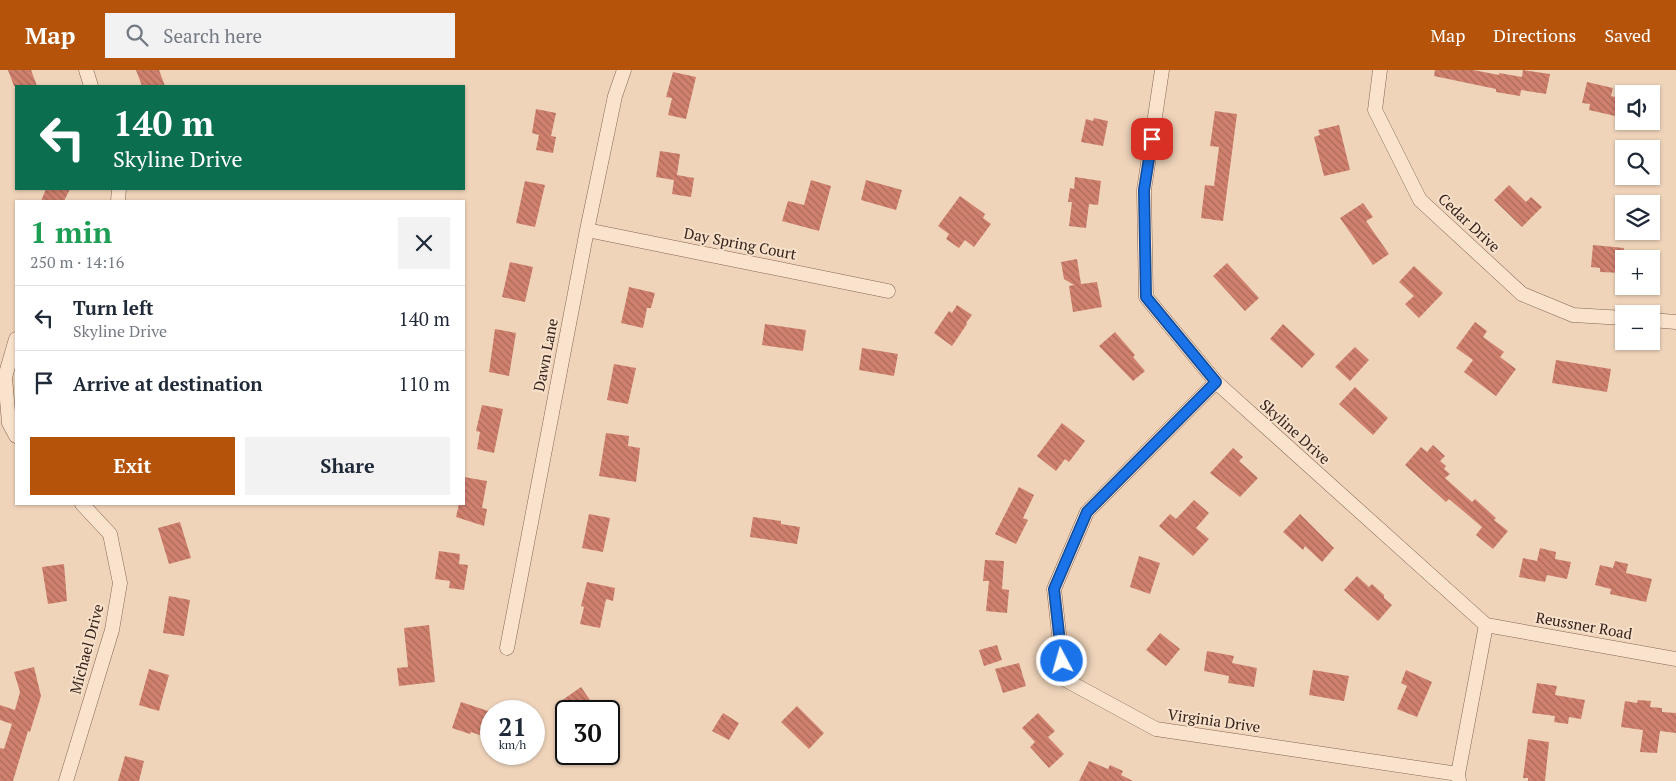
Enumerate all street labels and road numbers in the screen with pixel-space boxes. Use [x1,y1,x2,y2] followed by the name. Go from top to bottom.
[1434,188,1505,256] street label: Cedar Drive
[682,222,799,264] street label: Day Spring Court
[528,317,562,393] street label: Dawn Lane
[1256,394,1335,468] street label: Skyline Drive
[64,602,108,696] street label: Michael Drive
[1534,607,1634,643] street label: Reussner Road
[1167,704,1262,736] street label: Virginia Drive

